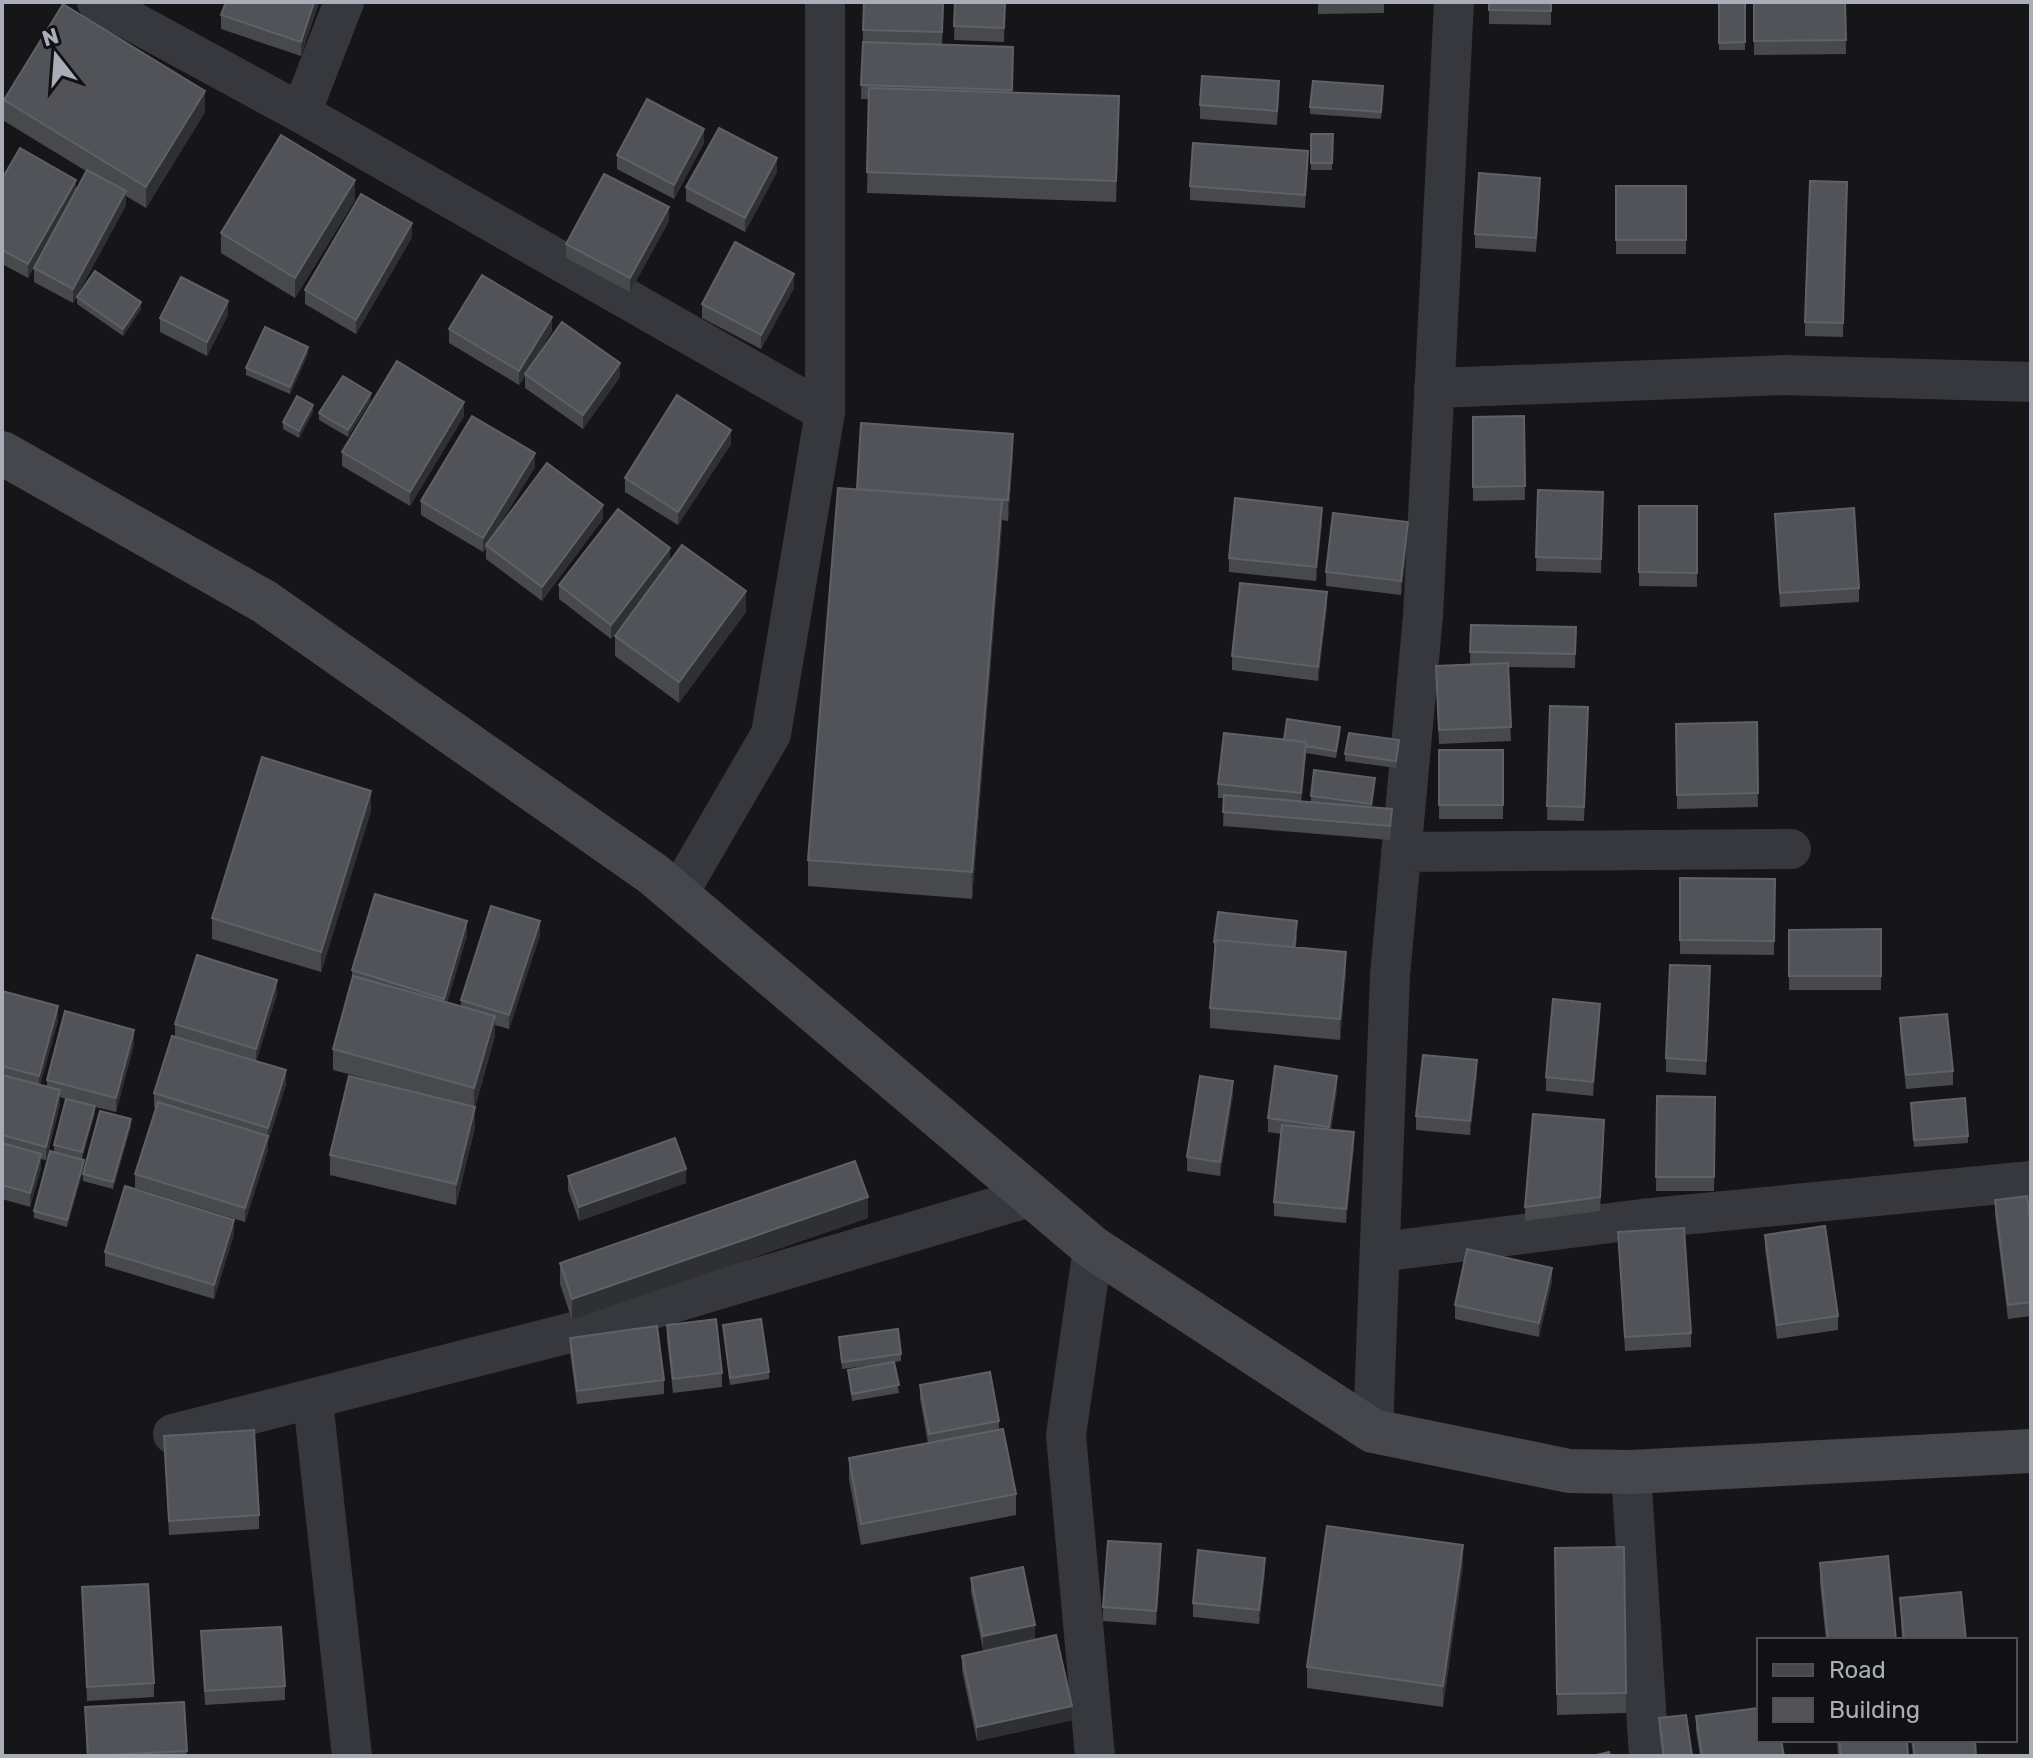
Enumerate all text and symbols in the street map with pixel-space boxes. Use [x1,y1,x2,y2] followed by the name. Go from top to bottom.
[16,16,96,96] north arrow
[39,22,62,53] text: N
[1757,1638,2017,1742] legend
[1829,1656,1886,1684] text: Road
[1829,1696,1920,1724] text: Building

